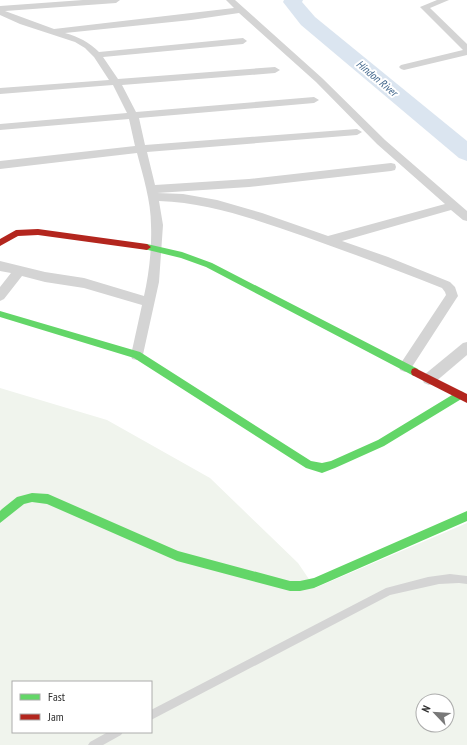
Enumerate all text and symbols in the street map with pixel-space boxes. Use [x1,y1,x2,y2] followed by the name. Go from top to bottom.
[354,57,402,100] water label: Hindon River
[12,681,152,733] legend
[48,689,66,704] text: Fast
[415,693,455,733] north arrow
[418,703,434,714] text: N
[47,709,64,724] text: Jam

